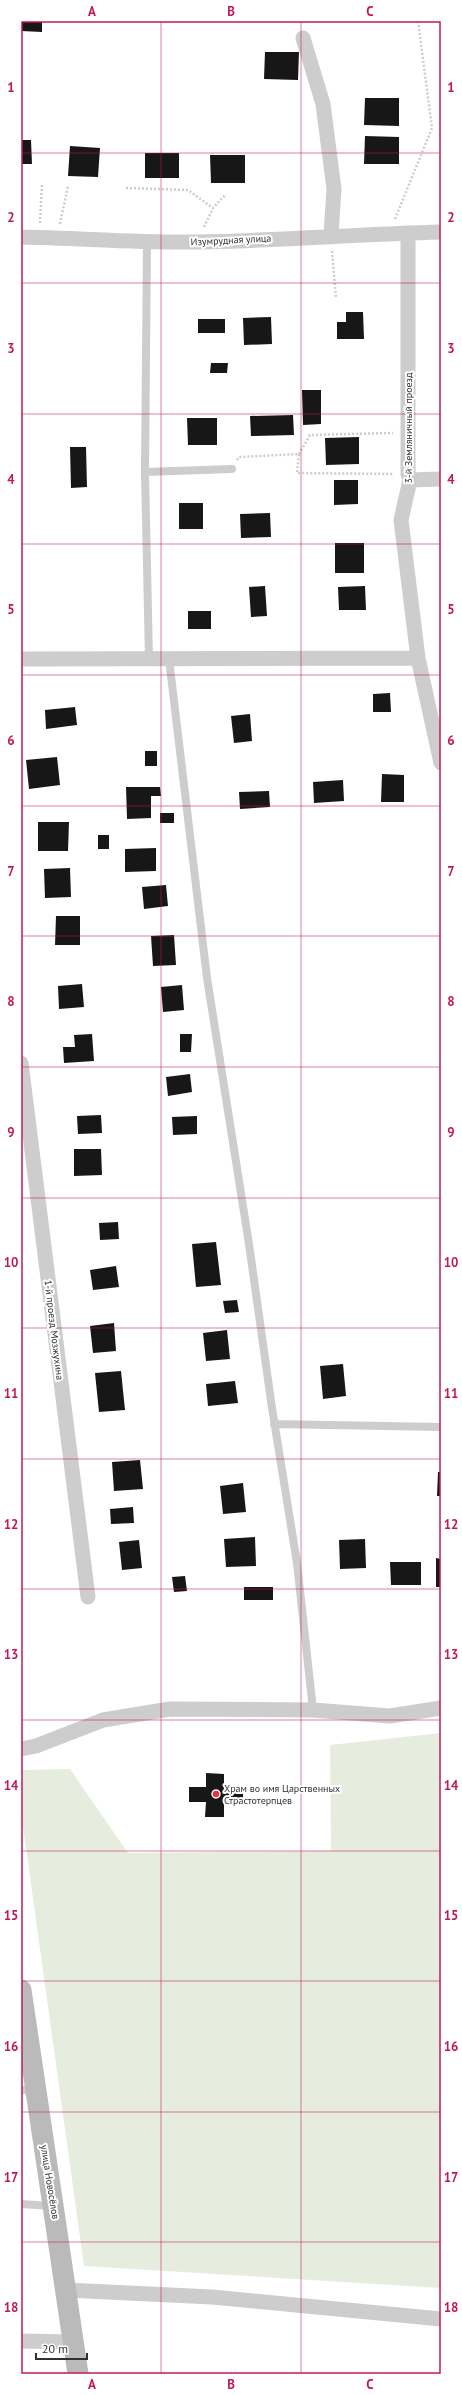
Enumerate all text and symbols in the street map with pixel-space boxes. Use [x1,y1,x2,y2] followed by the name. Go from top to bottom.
[88,3,96,20] text: A
[227,3,235,20] text: B
[366,3,374,20] text: C
[7,79,15,96] text: 1
[447,79,455,96] text: 1
[7,209,15,226] text: 2
[447,209,455,226] text: 2
[190,231,272,249] street label: Изумрудная улица
[7,340,15,357] text: 3
[447,340,455,357] text: 3
[402,372,415,483] street label: 3-й Земляничный проезд
[7,471,15,488] text: 4
[447,471,455,488] text: 4
[7,601,15,618] text: 5
[447,601,455,618] text: 5
[7,732,15,749] text: 6
[447,732,455,749] text: 6
[7,863,15,880] text: 7
[447,863,455,880] text: 7
[7,993,15,1010] text: 8
[447,993,455,1010] text: 8
[7,1124,15,1141] text: 9
[447,1124,455,1141] text: 9
[4,1254,18,1271] text: 10
[444,1254,458,1271] text: 10
[41,1279,67,1381] street label: 1-й проезд Мозжухина
[4,1385,18,1402] text: 11
[444,1385,458,1402] text: 11
[4,1516,18,1533] text: 12
[444,1516,458,1533] text: 12
[4,1646,18,1663] text: 13
[444,1646,458,1663] text: 13
[4,1777,19,1794] text: 14
[444,1777,459,1794] text: 14
[224,1782,340,1807] place label: Храм во имя Царственных Страстотерпцев
[211,1789,221,1799] marker: Храм во имя Царственных Страстотерпцев
[4,1907,18,1924] text: 15
[444,1907,458,1924] text: 15
[4,2038,18,2055] text: 16
[444,2038,458,2055] text: 16
[38,2144,62,2220] street label: улица Новосёлов
[4,2169,18,2186] text: 17
[444,2169,458,2186] text: 17
[4,2299,18,2316] text: 18
[444,2299,458,2316] text: 18
[36,2335,87,2361] scale bar
[42,2341,68,2356] text: 20 m
[88,2376,96,2393] text: A
[227,2376,235,2393] text: B
[366,2376,374,2393] text: C

